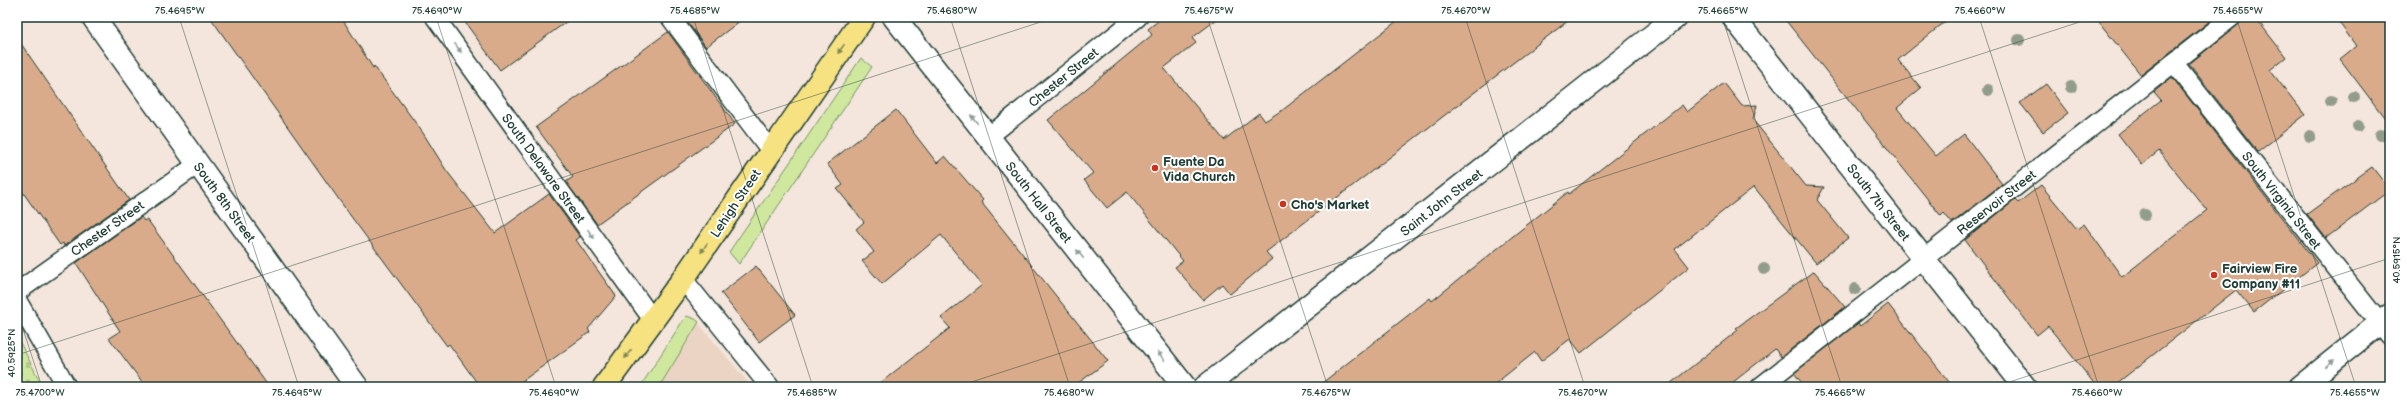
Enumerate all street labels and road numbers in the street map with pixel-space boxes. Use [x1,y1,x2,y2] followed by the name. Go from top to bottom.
[1025,45,1102,111] street label: Chester Street
[498,111,588,226] street label: South Delaware Street
[2238,149,2324,253] street label: South Virginia Street
[1002,159,1075,246] street label: South Hall Street
[190,160,259,246] street label: South 8th Street
[1843,161,1913,244] street label: South 7th Street
[707,166,764,241] street label: Lehigh Street
[1397,166,1486,240] street label: Saint John Street
[1954,167,2039,239] street label: Reservoir Street
[68,198,147,260] street label: Chester Street

